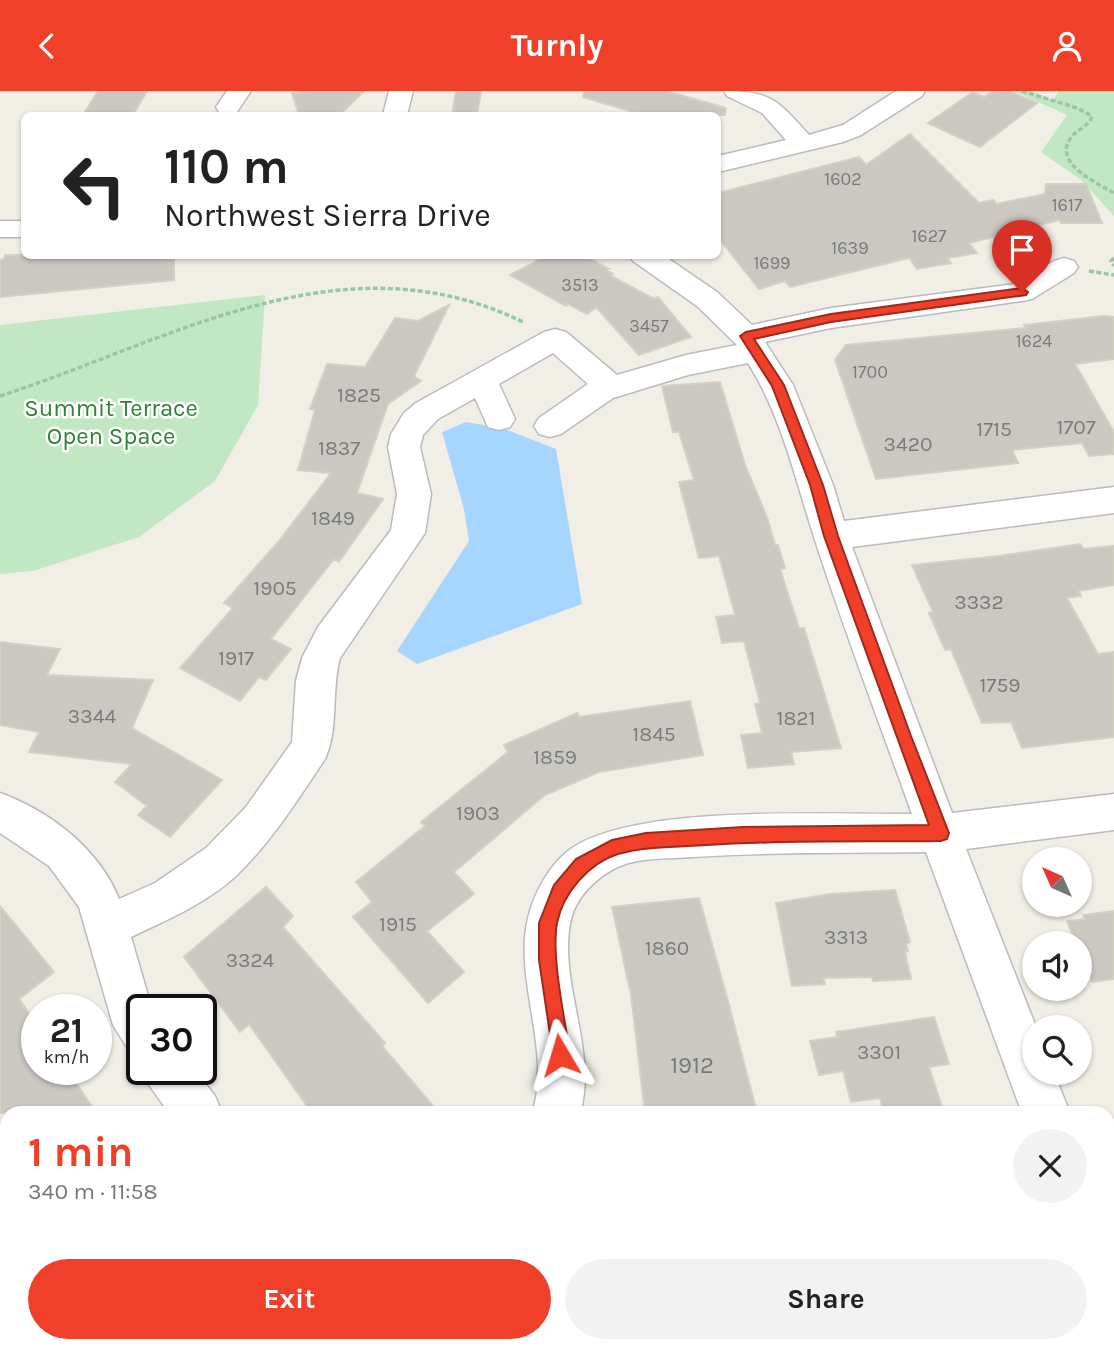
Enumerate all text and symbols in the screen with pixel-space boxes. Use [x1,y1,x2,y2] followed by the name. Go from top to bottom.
[28,27,66,65] icon: back
[511,27,603,64] text: Turnly
[1048,27,1086,65] icon: person
[164,138,289,195] text: 110 m
[49,140,140,231] icon: left
[824,168,862,190] house number: 1602
[1052,194,1083,216] house number: 1617
[164,197,491,234] text: Northwest Sierra Drive
[992,220,1052,292] pin
[911,225,947,247] house number: 1627
[1003,231,1041,269] icon: arrive
[831,237,869,259] house number: 1639
[753,252,791,274] house number: 1699
[561,274,599,296] house number: 3513
[629,315,669,337] house number: 3457
[1016,330,1052,352] house number: 1624
[852,361,888,383] house number: 1700
[337,383,381,407] house number: 1825
[24,394,198,450] park label: Summit Terrace Open Space
[1056,415,1096,439] house number: 1707
[976,417,1012,441] house number: 1715
[884,432,932,456] house number: 3420
[318,436,360,460] house number: 1837
[311,506,355,530] house number: 1849
[253,576,297,600] house number: 1905
[954,590,1004,614] house number: 3332
[218,646,254,670] house number: 1917
[980,673,1020,697] house number: 1759
[68,704,116,728] house number: 3344
[777,706,815,730] house number: 1821
[632,722,676,746] house number: 1845
[533,745,577,769] house number: 1859
[456,801,500,825] house number: 1903
[1022,847,1092,917] north arrow
[1022,847,1092,1085] map controls
[379,912,417,936] house number: 1915
[824,925,868,949] house number: 3313
[1022,931,1092,1001] button: sound
[645,936,689,960] house number: 1860
[226,948,275,972] house number: 3324
[126,994,217,1085] speed limit sign: 30
[50,1010,83,1051] text: 21
[1022,1015,1092,1085] button: search
[523,1018,597,1092] position arrow
[857,1040,901,1064] house number: 3301
[44,1046,89,1068] text: km/h
[670,1051,714,1079] house number: 1912
[28,1127,133,1177] text: 1 min
[1013,1129,1087,1203] button: close
[28,1178,158,1205] text: 340 m · 11:58
[28,1259,551,1339] button: Exit
[565,1259,1087,1339] button: Share

